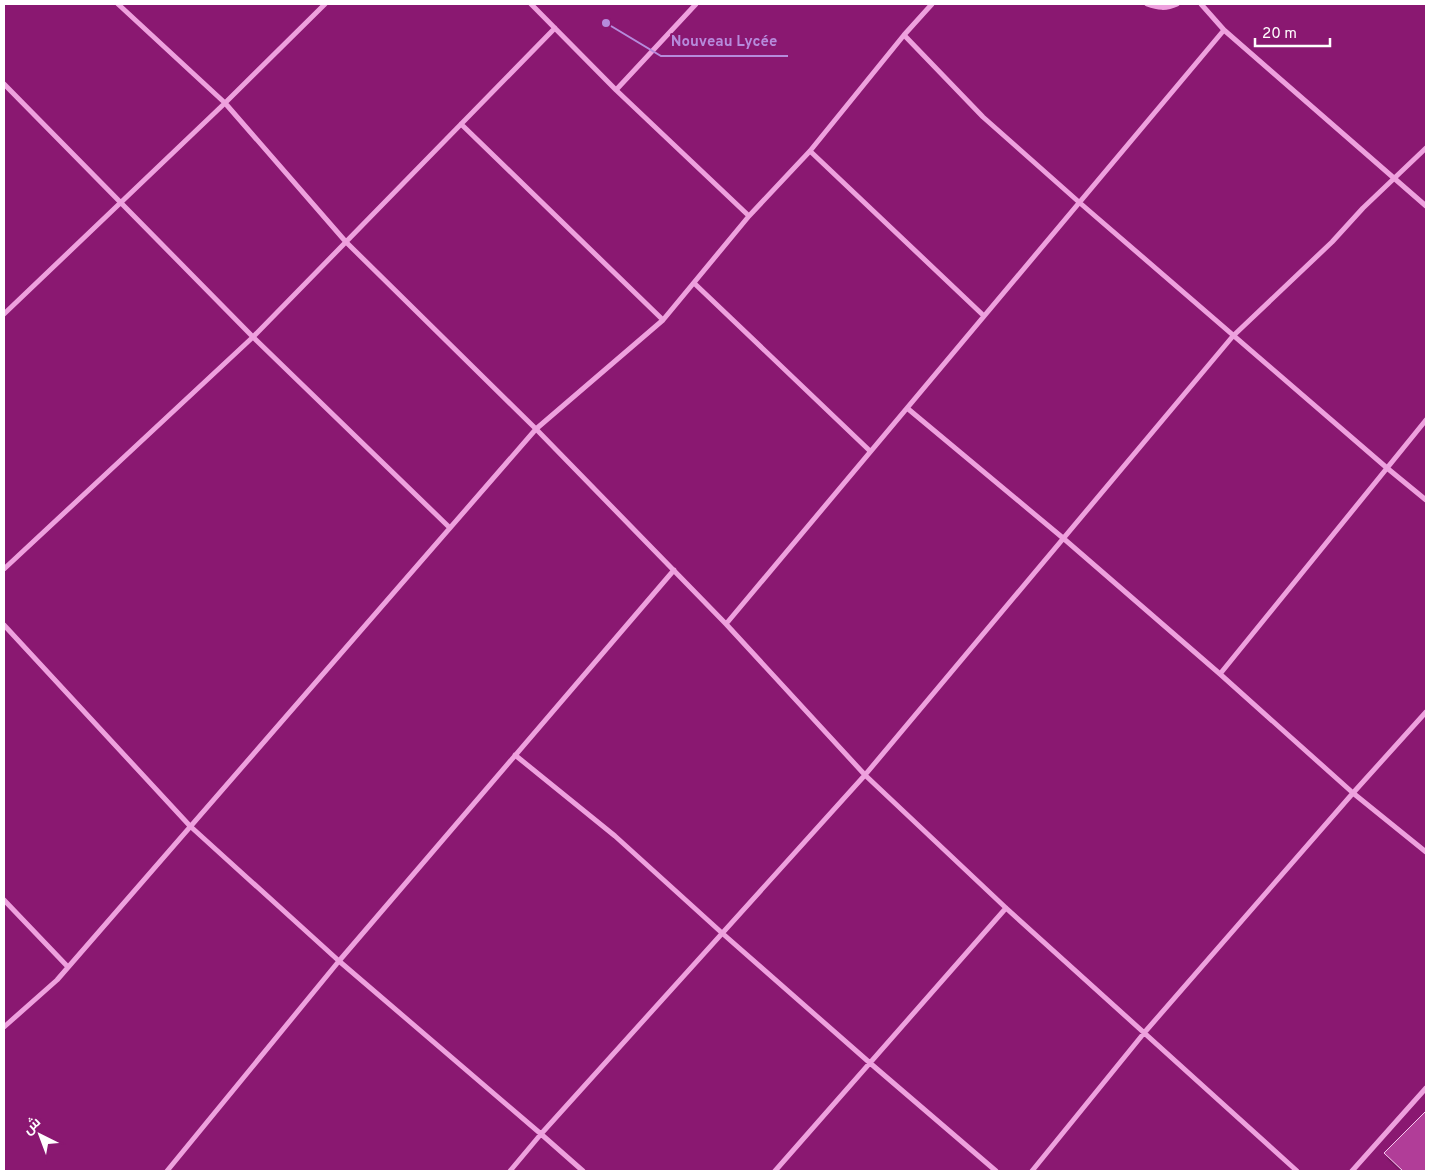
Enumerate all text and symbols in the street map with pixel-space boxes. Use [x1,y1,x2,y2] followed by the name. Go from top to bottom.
[1255,15,1330,47] scale bar
[1262,25,1297,44] text: 20 m
[661,26,788,56] callout: Nouveau Lycée
[671,33,777,52] text: Nouveau Lycée
[15,1110,65,1160] north arrow
[19,1113,45,1139] text: ش

